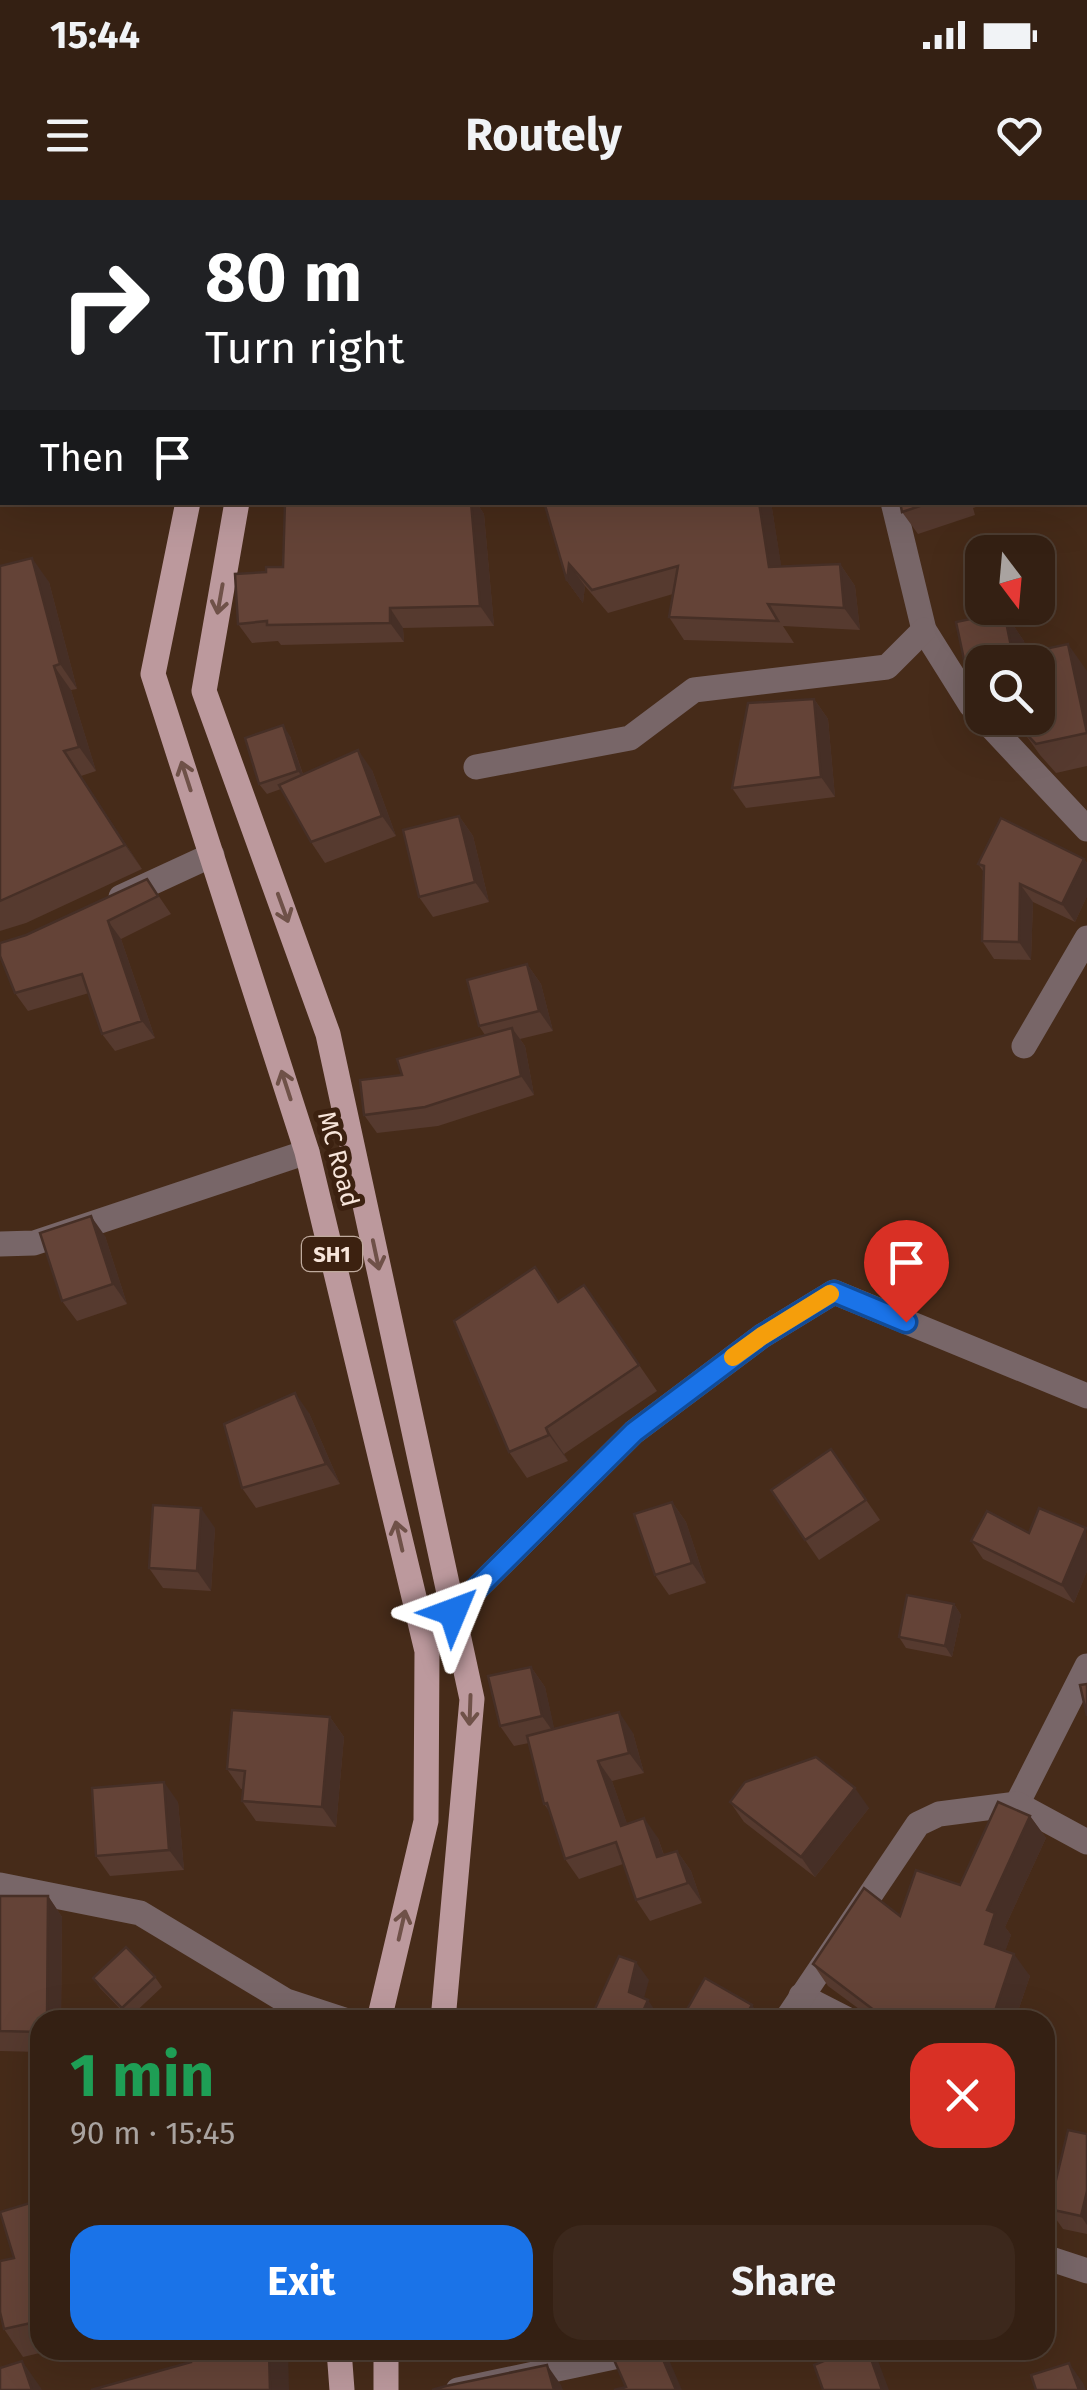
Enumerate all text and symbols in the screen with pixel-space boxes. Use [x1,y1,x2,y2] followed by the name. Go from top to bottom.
[50,12,140,58] text: 15:44
[40,108,95,163] icon: menu
[465,108,622,162] text: Routely
[992,108,1047,163] icon: heart
[205,236,362,320] text: 80 m
[40,240,170,370] icon: right
[205,321,404,375] text: Turn right
[145,430,200,485] icon: arrive
[40,435,125,481] text: Then
[965,535,1055,625] north arrow
[965,535,1055,735] map controls
[210,582,229,614] one-way arrow
[965,645,1055,735] button: search
[176,761,194,792] one-way arrow
[275,892,293,924] one-way arrow
[275,1070,293,1102] one-way arrow
[311,1108,365,1210] street label: MC Road
[864,1220,949,1323] pin
[879,1235,934,1290] icon: arrive
[302,1237,362,1271] road number: SH1
[368,1238,386,1270] one-way arrow
[389,1521,407,1553] one-way arrow
[401,1560,505,1664] position arrow
[460,1693,479,1725] one-way arrow
[394,1910,412,1942] one-way arrow
[70,2040,214,2112] text: 1 min
[910,2043,1015,2148] button: close
[70,2114,235,2152] text: 90 m · 15:45
[70,2225,533,2340] button: Exit
[553,2225,1015,2340] button: Share

